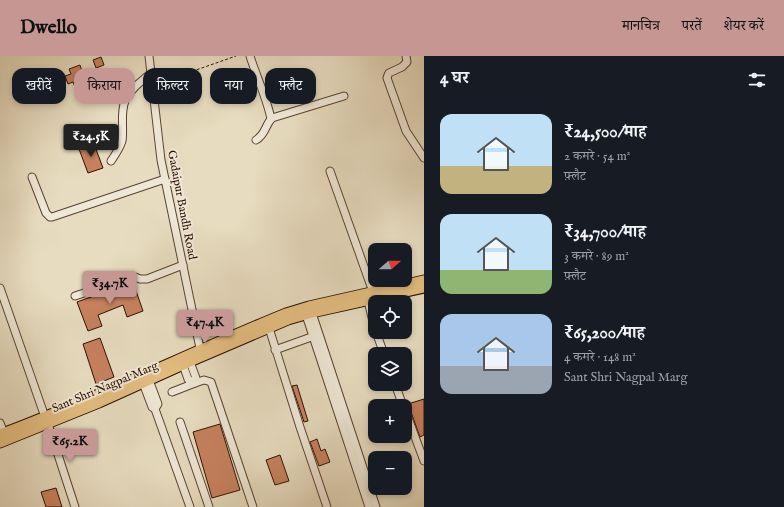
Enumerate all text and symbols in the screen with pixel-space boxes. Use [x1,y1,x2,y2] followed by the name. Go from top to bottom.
[20,16,77,40] text: Dwello
[622,17,660,35] text: मानचित्र
[682,17,702,35] text: परतें
[724,17,764,35] text: शेयर करें
[12,68,66,104] chip: खरीदें
[74,68,135,104] chip: किराया
[143,68,202,104] chip: फ़िल्टर
[210,68,257,104] chip: नया
[265,68,316,104] chip: फ़्लैट
[440,68,469,89] text: 4 घर
[746,69,768,91] icon: filters
[564,122,646,143] text: ₹24,500/माह
[58,124,124,158] pin: ₹24.5K
[72,128,110,145] text: ₹24.5K
[472,130,520,178] icon: home
[564,148,630,165] text: 2 कमरे · 54 m²
[163,149,200,262] street label: Gadaipur Bandh Road
[564,168,586,185] text: फ़्लैट
[564,222,646,243] text: ₹34,700/माह
[472,230,520,278] icon: home
[368,243,412,287] north arrow
[368,243,412,495] map controls
[564,248,629,265] text: 3 कमरे · 89 m²
[564,268,586,285] text: फ़्लैट
[77,271,143,305] pin: ₹34.7K
[92,275,128,292] text: ₹34.7K
[368,295,412,339] button: locate
[172,310,238,344] pin: ₹47.4K
[186,314,224,331] text: ₹47.4K
[564,323,645,344] text: ₹65,200/माह
[472,330,520,378] icon: home
[368,347,412,391] button: layers
[564,349,636,366] text: 4 कमरे · 148 m²
[50,358,161,417] street label: Sant Shri Nagpal Marg
[564,369,687,386] text: Sant Shri Nagpal Marg
[368,399,412,443] button: +
[37,429,103,463] pin: ₹65.2K
[52,433,88,450] text: ₹65.2K
[368,451,412,495] button: −

